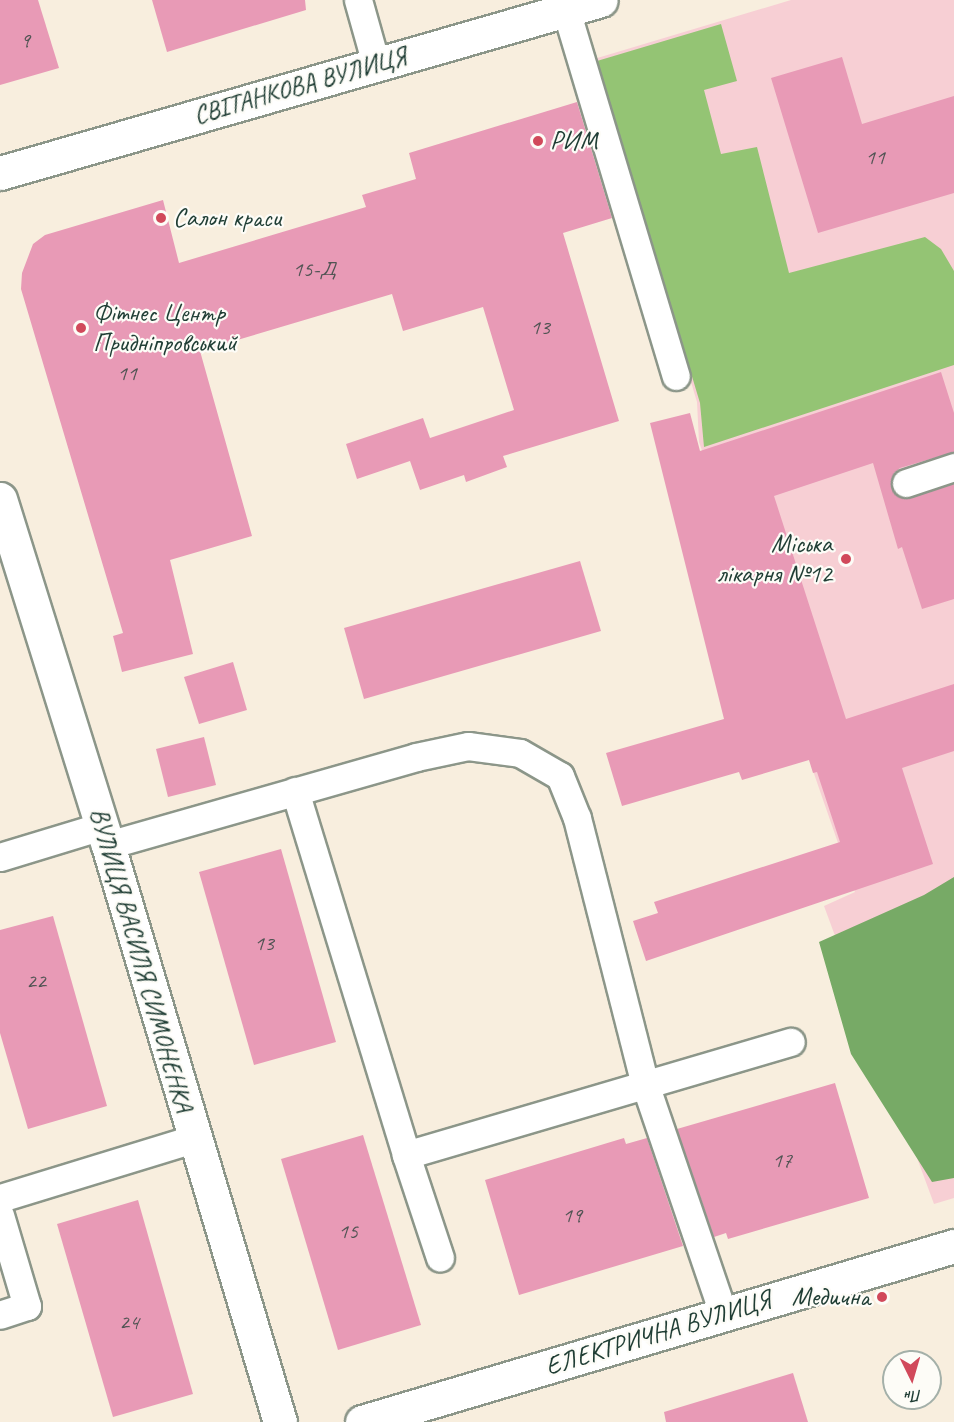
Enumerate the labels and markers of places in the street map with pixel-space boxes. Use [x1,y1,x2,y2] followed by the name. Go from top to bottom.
[550,125,597,157] place label: РИМ
[531,134,545,148] marker: РИМ
[173,202,285,234] place label: Салон краси
[154,211,168,225] marker: Салон краси
[93,297,237,358] place label: Фітнес Центр Придніпровський
[74,321,88,335] marker: Фітнес Центр Придніпровський
[717,528,832,590] place label: Міська лікарня №12
[837,550,855,568] marker: Міська лікарня №12
[792,1281,870,1313] place label: Медична
[875,1290,889,1304] marker: Медична

